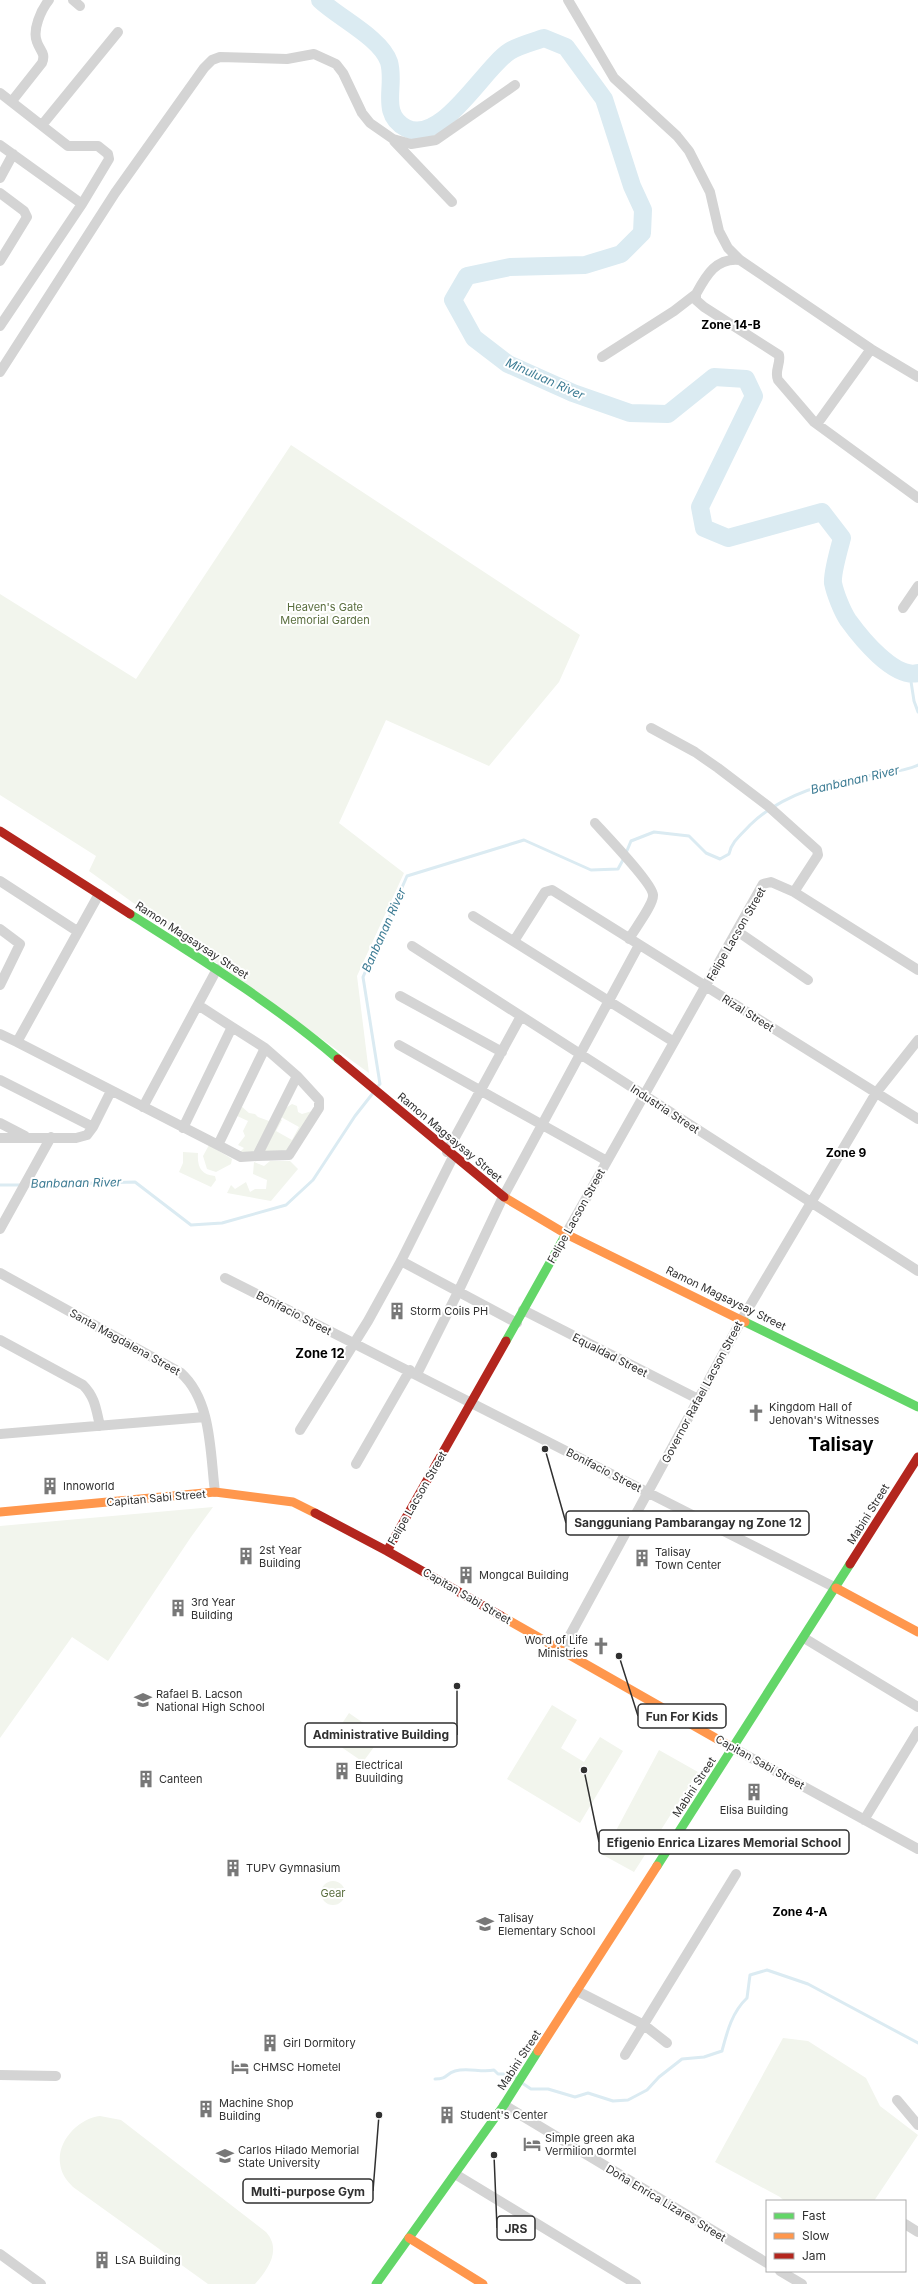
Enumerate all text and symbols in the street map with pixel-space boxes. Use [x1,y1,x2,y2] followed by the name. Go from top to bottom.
[701,317,761,332] district label: Zone 14-B
[504,355,587,403] water label: Minuluan River
[280,600,370,627] park label: Heaven's Gate Memorial Garden
[809,762,901,797] water label: Banbanan River
[703,884,769,983] street label: Felipe Lacson Street
[358,885,409,974] water label: Banbanan River
[133,898,252,982] street label: Ramon Magsaysay Street
[719,991,777,1035] street label: Rizal Street
[628,1082,702,1137] street label: Industria Street
[395,1089,505,1185] street label: Ramon Magsaysay Street
[826,1145,866,1160] district label: Zone 9
[544,1166,608,1266] street label: Felipe Lacson Street
[31,1174,122,1191] water label: Banbanan River
[664,1263,789,1333] street label: Ramon Magsaysay Street
[254,1288,334,1338] street label: Bonifacio Street
[387,1301,407,1321] building icon: Storm Coils PH
[410,1304,488,1318] place label: Storm Coils PH
[67,1306,183,1378] street label: Santa Magdalena Street
[659,1318,746,1465] street label: Governor Rafael Lacson Street
[570,1330,650,1380] street label: Equaldad Street
[295,1345,345,1361] district label: Zone 12
[769,1400,880,1427] place label: Kingdom Hall of Jehovah's Witnesses
[746,1403,766,1423] church icon: Kingdom Hall of Jehovah's Witnesses
[808,1433,874,1456] district label: Talisay
[564,1445,644,1495] street label: Bonifacio Street
[384,1448,450,1547] street label: Felipe Lacson Street
[40,1476,60,1496] building icon: Innoworld
[63,1479,114,1493] place label: Innoworld
[844,1481,892,1547] street label: Mabini Street
[106,1487,207,1509] street label: Capitan Sabi Street
[566,1511,809,1535] callout: Sangguniang Pambarangay ng Zone 12
[574,1515,802,1530] text: Sangguniang Pambarangay ng Zone 12
[259,1543,302,1570] place label: 2st Year Building
[655,1545,721,1572] place label: Talisay Town Center
[236,1546,256,1566] building icon: 2st Year Building
[632,1548,652,1568] building icon: Talisay Town Center
[420,1565,514,1627] street label: Capitan Sabi Street
[456,1565,476,1585] building icon: Mongcal Building
[479,1568,569,1582] place label: Mongcal Building
[191,1595,235,1622] place label: 3rd Year Building
[168,1598,188,1618] building icon: 3rd Year Building
[525,1633,588,1660] place label: Word of Life Ministries
[591,1636,611,1656] church icon: Word of Life Ministries
[156,1687,265,1714] place label: Rafael B. Lacson National High School
[133,1690,153,1710] school or university icon: Rafael B. Lacson National High School
[638,1704,726,1728] callout: Fun For Kids
[646,1709,719,1724] text: Fun For Kids
[305,1723,457,1747] callout: Administrative Building
[313,1727,449,1742] text: Administrative Building
[713,1732,807,1793] street label: Capitan Sabi Street
[669,1754,719,1820] street label: Mabini Street
[355,1758,403,1785] place label: Electrical Buuilding
[332,1761,352,1781] building icon: Electrical Buuilding
[136,1769,156,1789] building icon: Canteen
[159,1772,203,1786] place label: Canteen
[744,1782,764,1802] building icon: Elisa Building
[720,1803,788,1817] place label: Elisa Building
[599,1830,849,1854] callout: Efigenio Enrica Lizares Memorial School
[607,1835,841,1850] text: Efigenio Enrica Lizares Memorial School
[223,1858,243,1878] building icon: TUPV Gymnasium
[246,1861,340,1875] place label: TUPV Gymnasium
[320,1886,346,1900] park label: Gear
[772,1904,828,1919] district label: Zone 4-A
[498,1911,595,1938] place label: Talisay Elementary School
[475,1914,495,1934] school or university icon: Talisay Elementary School
[494,2027,544,2093] street label: Mabini Street
[260,2033,280,2053] building icon: Girl Dormitory
[283,2036,356,2050] place label: Girl Dormitory
[230,2057,250,2077] hotel icon: CHMSC Hometel
[253,2060,341,2074] place label: CHMSC Hometel
[219,2096,294,2123] place label: Machine Shop Building
[196,2099,216,2119] building icon: Machine Shop Building
[437,2105,457,2125] building icon: Student's Center
[460,2108,548,2122] place label: Student's Center
[545,2131,636,2158] place label: Simple green aka Vermilion dormtel
[522,2134,542,2154] hotel icon: Simple green aka Vermilion dormtel
[238,2143,359,2170] place label: Carlos Hilado Memorial State University
[215,2146,235,2166] school or university icon: Carlos Hilado Memorial State University
[603,2162,729,2245] street label: Doña Enrica Lizares Street
[243,2179,373,2203] callout: Multi-purpose Gym
[251,2184,365,2199] text: Multi-purpose Gym
[766,2200,906,2272] legend
[802,2208,826,2223] text: Fast
[497,2216,535,2240] callout: JRS
[505,2221,528,2236] text: JRS
[802,2228,830,2243] text: Slow
[802,2248,826,2263] text: Jam
[92,2250,112,2270] building icon: LSA Building
[115,2253,181,2267] place label: LSA Building

